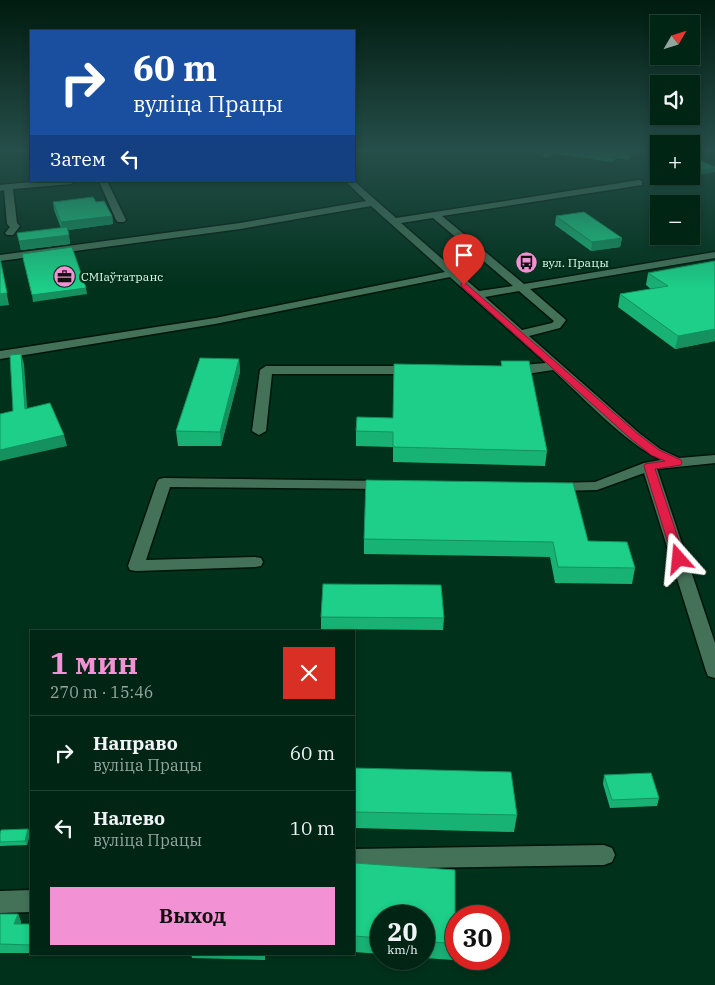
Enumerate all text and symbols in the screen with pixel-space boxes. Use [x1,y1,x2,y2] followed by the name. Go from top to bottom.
[650,15,700,65] north arrow
[650,15,700,245] map controls
[133,45,217,91] text: 60 m
[50,50,115,115] icon: right
[650,75,700,125] button: sound
[133,89,283,118] text: вуліца Працы
[650,135,700,185] button: +
[116,145,144,173] icon: left
[50,147,106,171] text: Затем
[650,195,700,245] button: −
[443,234,485,285] pin
[450,241,478,269] icon: arrive
[514,251,538,275] bus stop icon: вул. Працы
[542,255,609,270] place label: вул. Працы
[53,265,77,289] office icon: СМІаўтатранс
[81,269,164,284] place label: СМІаўтатранс
[652,532,704,584] position arrow
[50,643,138,682] text: 1 мин
[283,647,335,699] button: close
[50,682,153,702] text: 270 m · 15:46
[93,731,178,755] text: Направо
[50,739,78,767] icon: right
[290,741,335,765] text: 60 m
[93,755,202,775] text: вуліца Працы
[93,806,165,830] text: Налево
[50,814,78,842] icon: left
[290,816,335,840] text: 10 m
[93,830,202,850] text: вуліца Працы
[50,887,335,945] button: Выход
[445,905,510,970] speed limit sign: 30
[387,915,418,948] text: 20
[387,942,418,957] text: km/h

